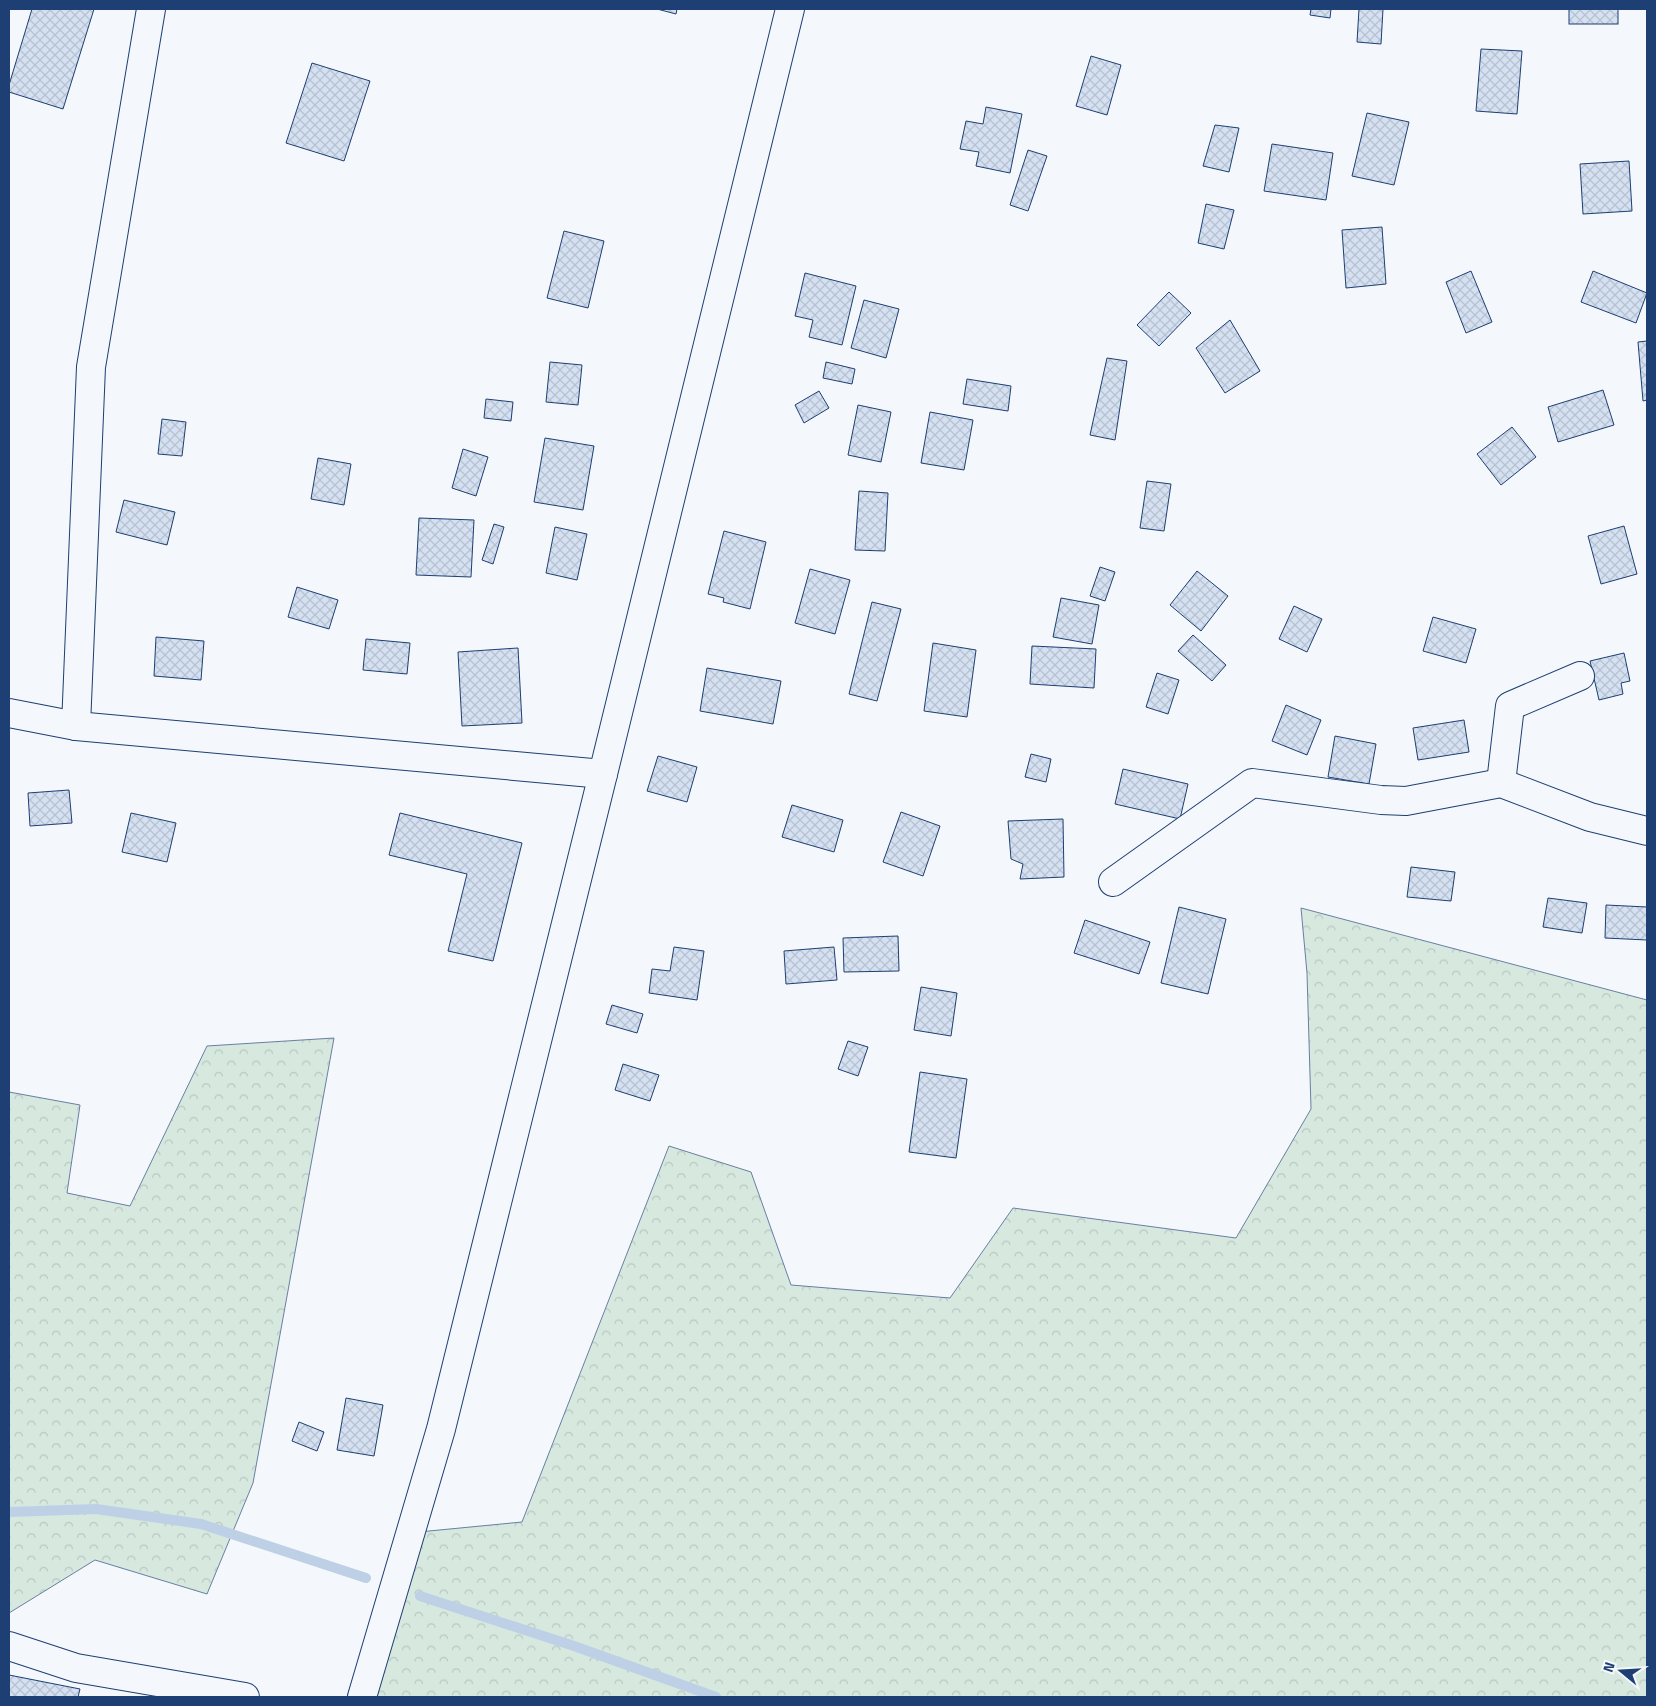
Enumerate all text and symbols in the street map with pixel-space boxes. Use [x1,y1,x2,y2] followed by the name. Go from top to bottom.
[1596,1646,1646,1696] north arrow
[1597,1659,1620,1675] text: N

